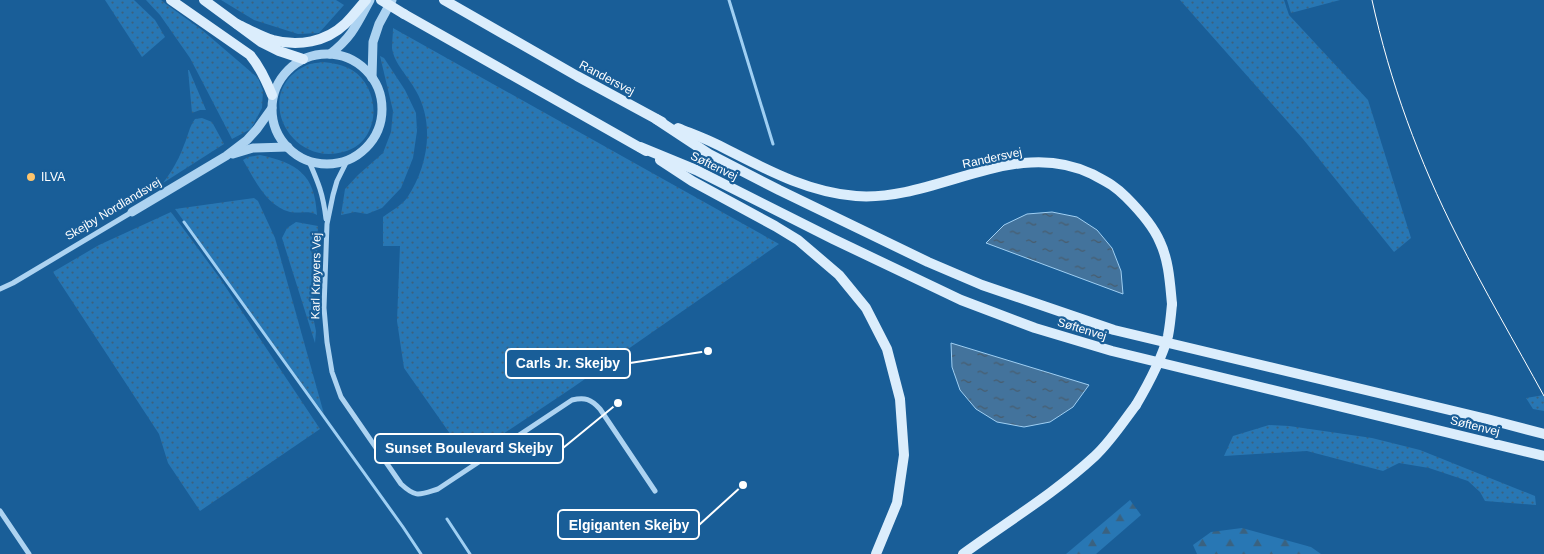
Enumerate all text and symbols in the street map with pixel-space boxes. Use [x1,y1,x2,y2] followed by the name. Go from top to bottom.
[577,58,637,98] street label: Randersvej
[961,145,1023,171] street label: Randersvej
[688,149,740,183] street label: Søftenvej
[41,170,65,184] place label: ILVA
[25,171,37,183] marker: ILVA
[63,175,163,243] street label: Skejby Nordlandsvej
[308,233,324,319] street label: Karl Krøyers Vej
[1056,315,1108,343] street label: Søftenvej
[506,349,630,378] callout: Carls Jr. Skejby
[516,355,620,371] text: Carls Jr. Skejby
[1449,413,1501,439] street label: Søftenvej
[375,434,563,463] callout: Sunset Boulevard Skejby
[385,440,553,456] text: Sunset Boulevard Skejby
[558,510,699,539] callout: Elgiganten Skejby
[569,517,690,533] text: Elgiganten Skejby

